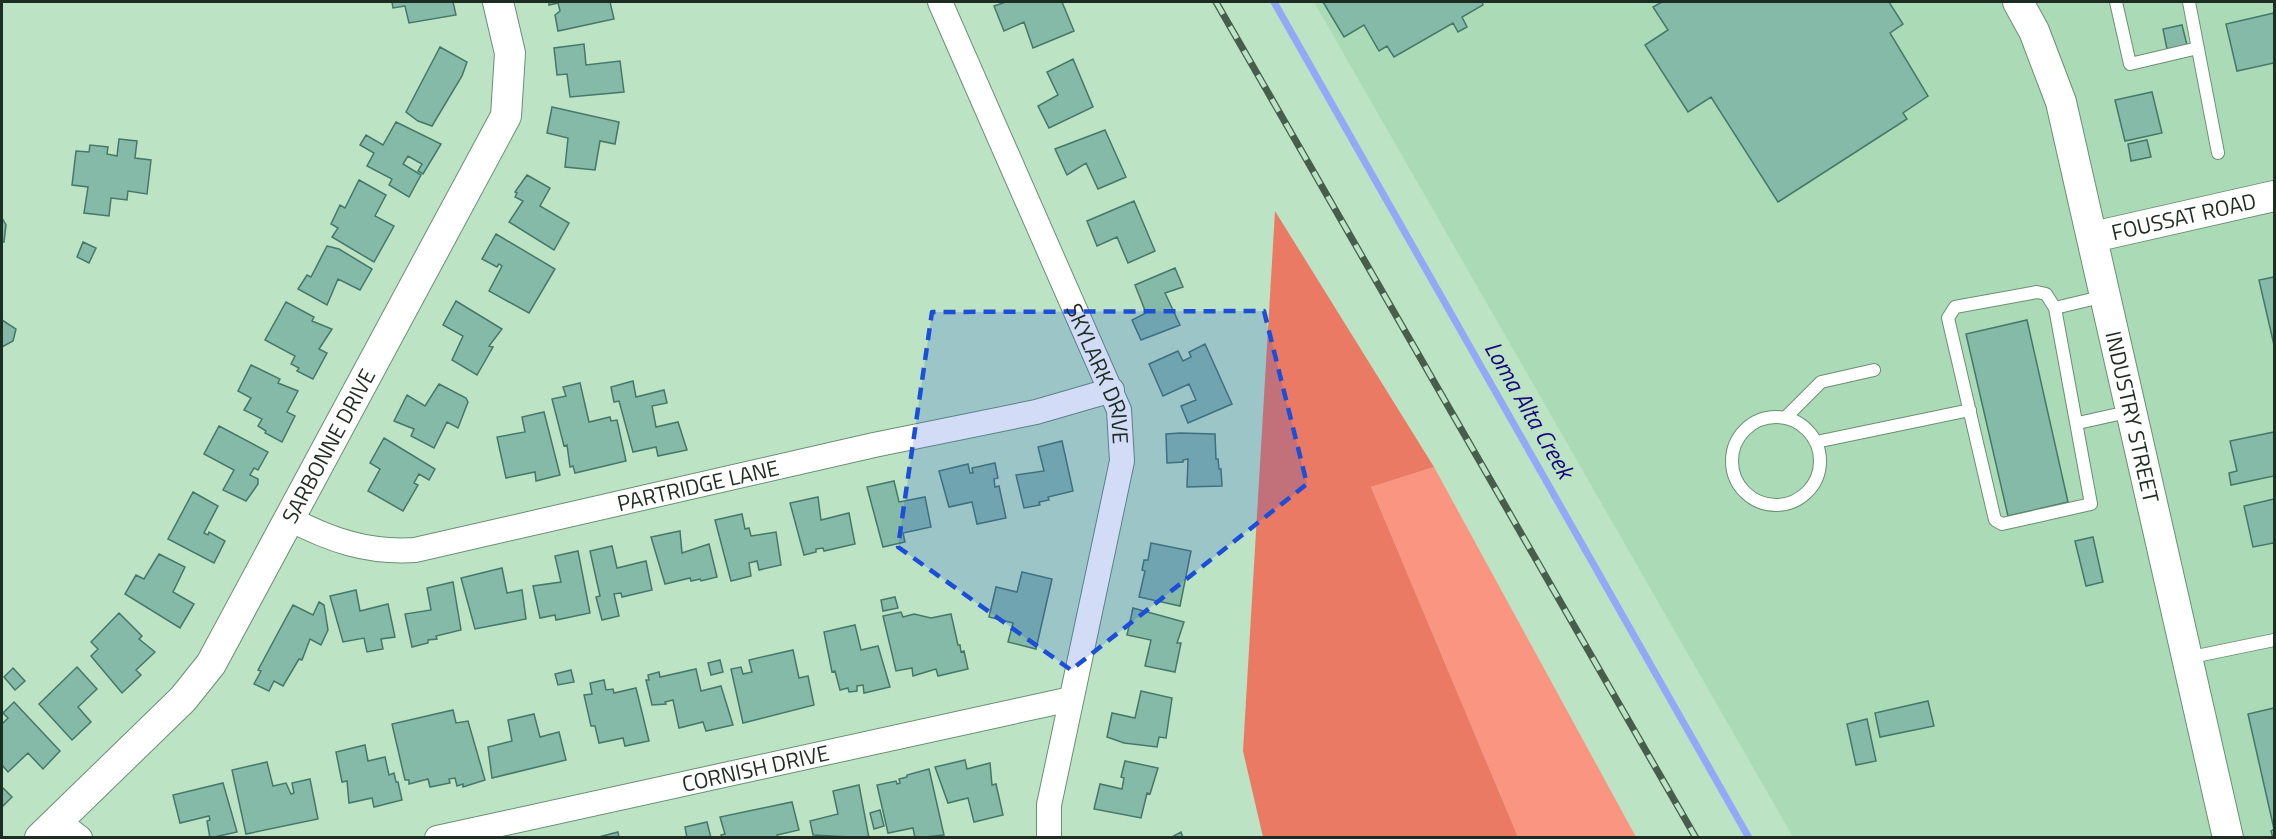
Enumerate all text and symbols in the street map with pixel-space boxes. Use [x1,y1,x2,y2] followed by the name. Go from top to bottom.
[2108,184,2259,249] street label: FOUSSAT ROAD
[1057,298,1138,445] street label: SKYLARK DRIVE
[2097,328,2168,506] street label: INDUSTRY STREET
[1476,334,1585,488] water label: Loma Alta Creek
[273,362,384,529] street label: SARBONNE DRIVE
[614,450,782,520] street label: PARTRIDGE LANE
[679,736,832,801] street label: CORNISH DRIVE

